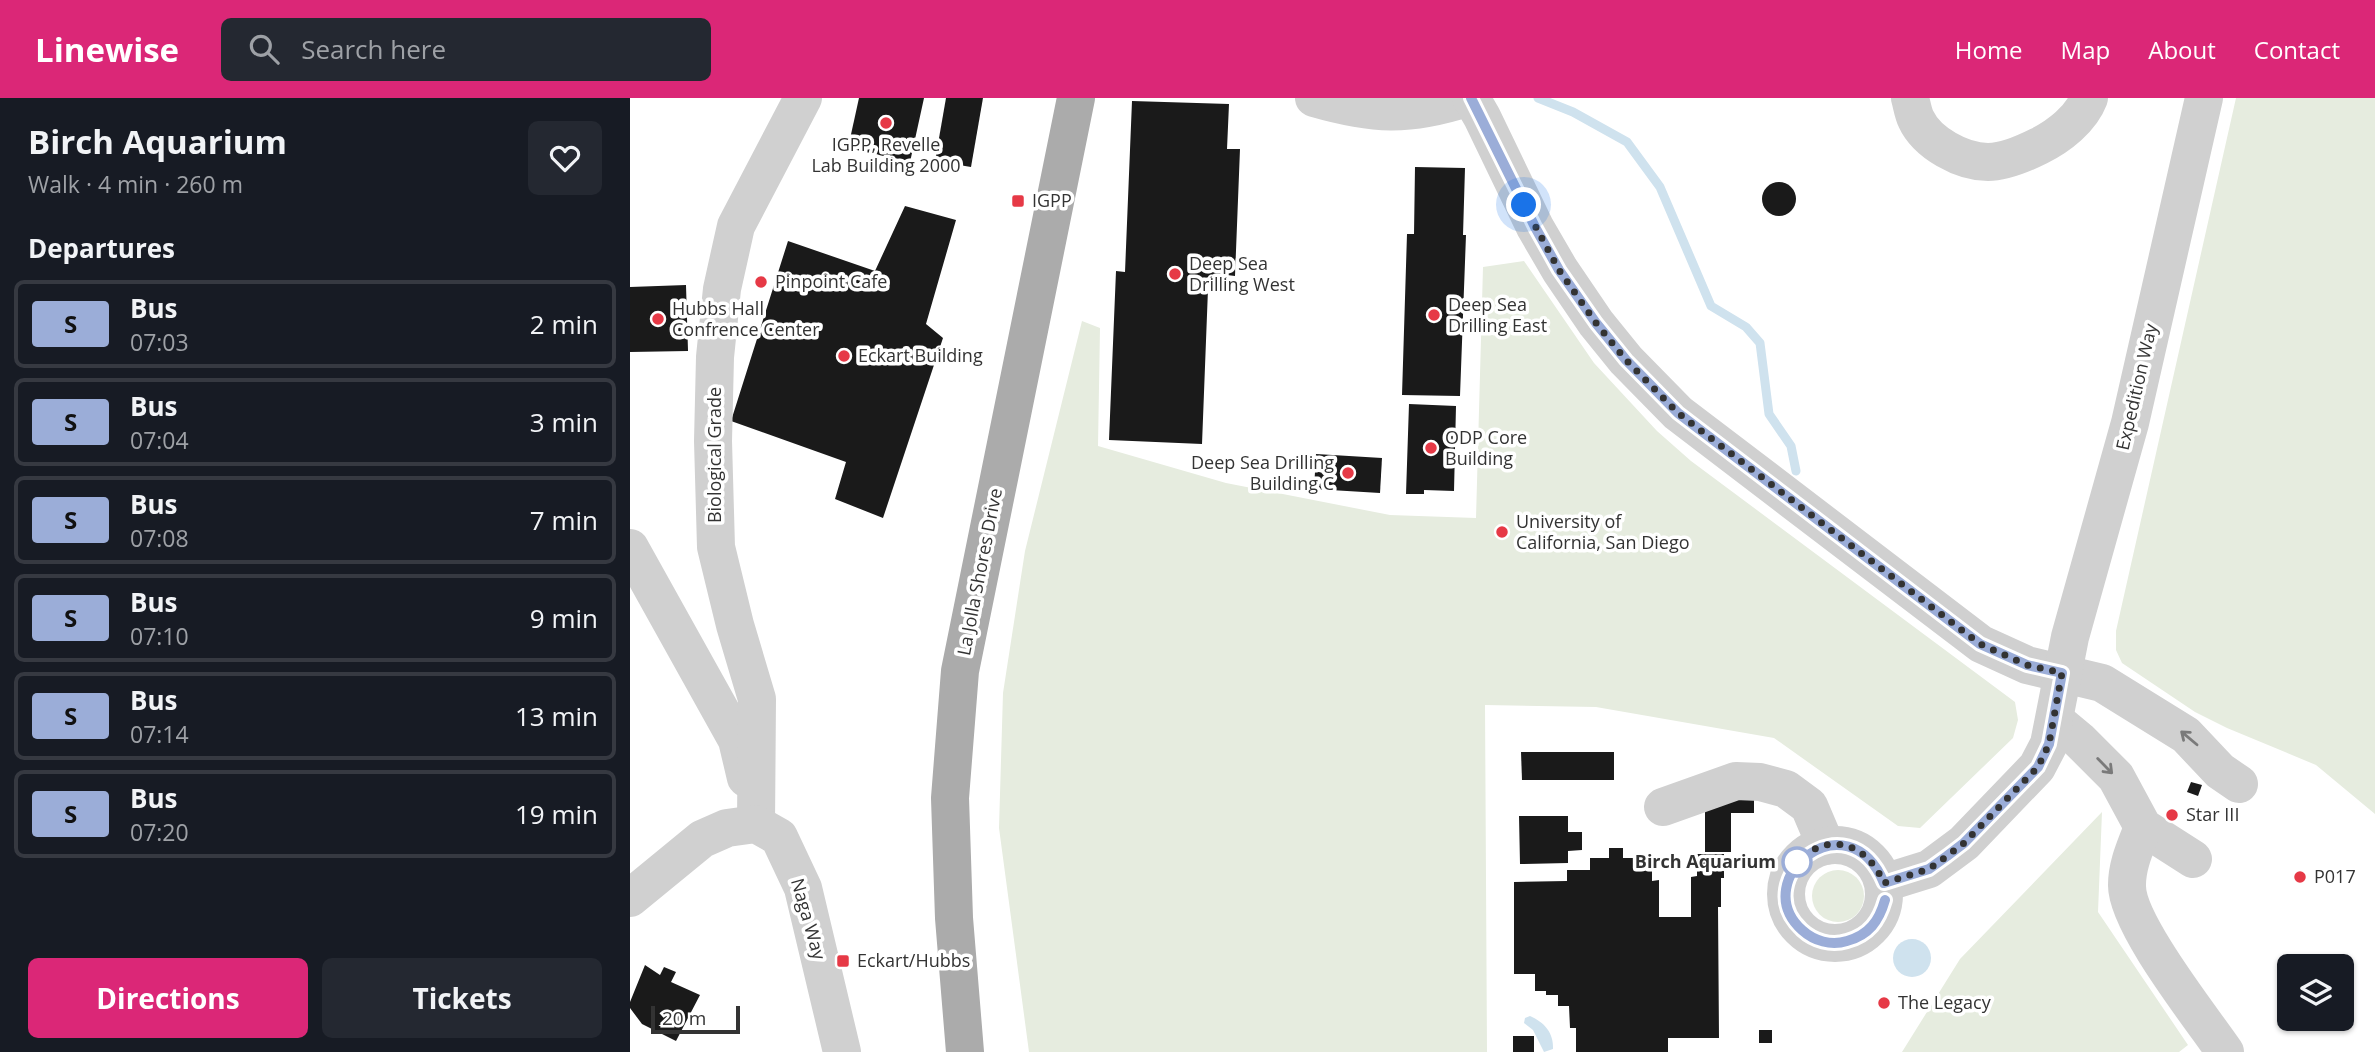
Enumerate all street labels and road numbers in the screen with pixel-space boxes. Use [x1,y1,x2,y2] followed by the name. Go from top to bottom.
[2110,320,2162,452] street label: Expedition Way
[702,387,726,523] street label: Biological Grade
[951,486,1007,658] street label: La Jolla Shores Drive
[786,875,832,963] street label: Naga Way

